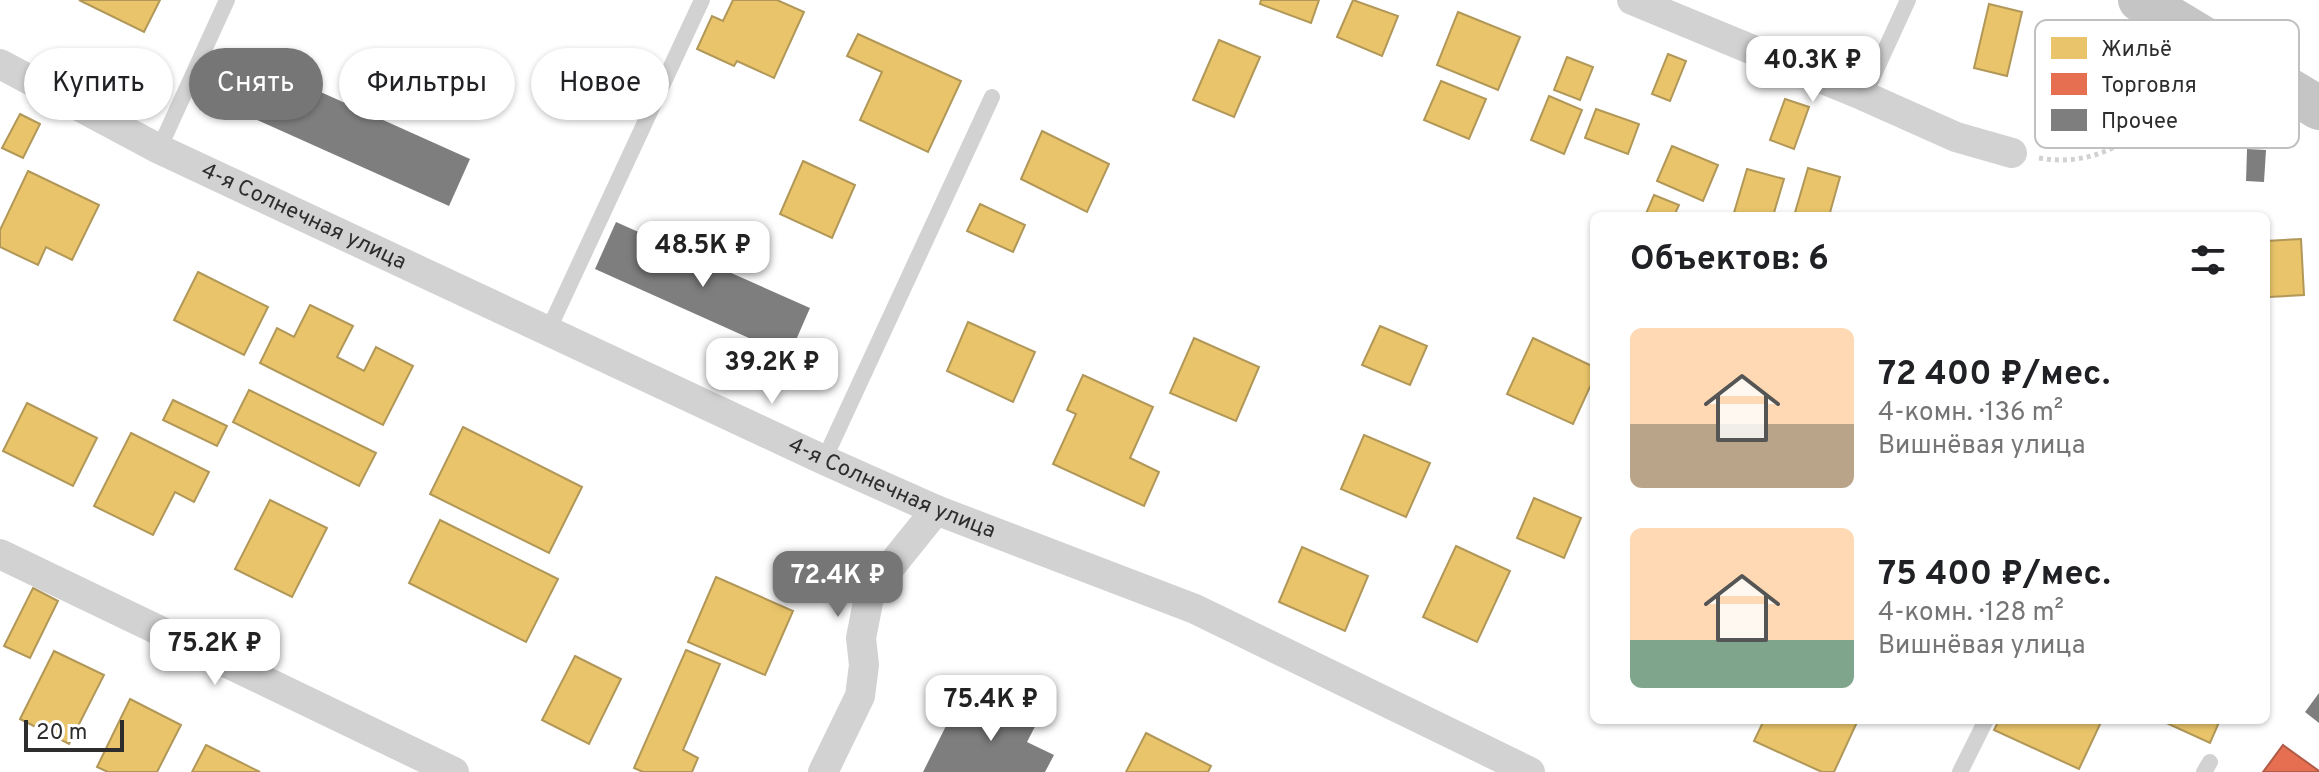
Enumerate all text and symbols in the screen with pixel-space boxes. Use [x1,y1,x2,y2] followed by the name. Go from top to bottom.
[2035,20,2299,148] legend
[1739,36,1887,104] pin: 40.3K ₽
[2101,37,2172,64] text: Жильё
[1764,45,1862,78] text: 40.3K ₽
[24,48,173,120] chip: Купить
[189,48,323,120] chip: Снять
[339,48,515,120] chip: Фильтры
[531,48,669,120] chip: Новое
[2101,73,2197,100] text: Торговля
[2101,109,2178,136] text: Прочее
[197,157,411,276] street label: 4-я Солнечная улица
[629,221,777,289] pin: 48.5K ₽
[655,230,751,263] text: 48.5K ₽
[2186,238,2230,282] icon: filters
[1630,239,1829,282] text: Объектов: 6
[698,338,846,406] pin: 39.2K ₽
[724,347,820,380] text: 39.2K ₽
[1878,354,2110,397] text: 72 400 ₽/мес.
[1694,360,1790,456] icon: home
[1878,397,2063,430] text: 4-комн. · 136 m²
[1878,430,2085,463] text: Вишнёвая улица
[784,432,999,545] street label: 4-я Солнечная улица
[764,551,912,619] pin: 72.4K ₽
[1878,554,2111,597] text: 75 400 ₽/мес.
[791,560,885,593] text: 72.4K ₽
[1694,560,1790,656] icon: home
[1878,597,2064,630] text: 4-комн. · 128 m²
[141,619,289,687] pin: 75.2K ₽
[168,628,262,661] text: 75.2K ₽
[1878,630,2085,663] text: Вишнёвая улица
[917,675,1065,743] pin: 75.4K ₽
[944,684,1038,717] text: 75.4K ₽
[24,716,124,752] scale bar
[36,720,87,747] text: 20 m

